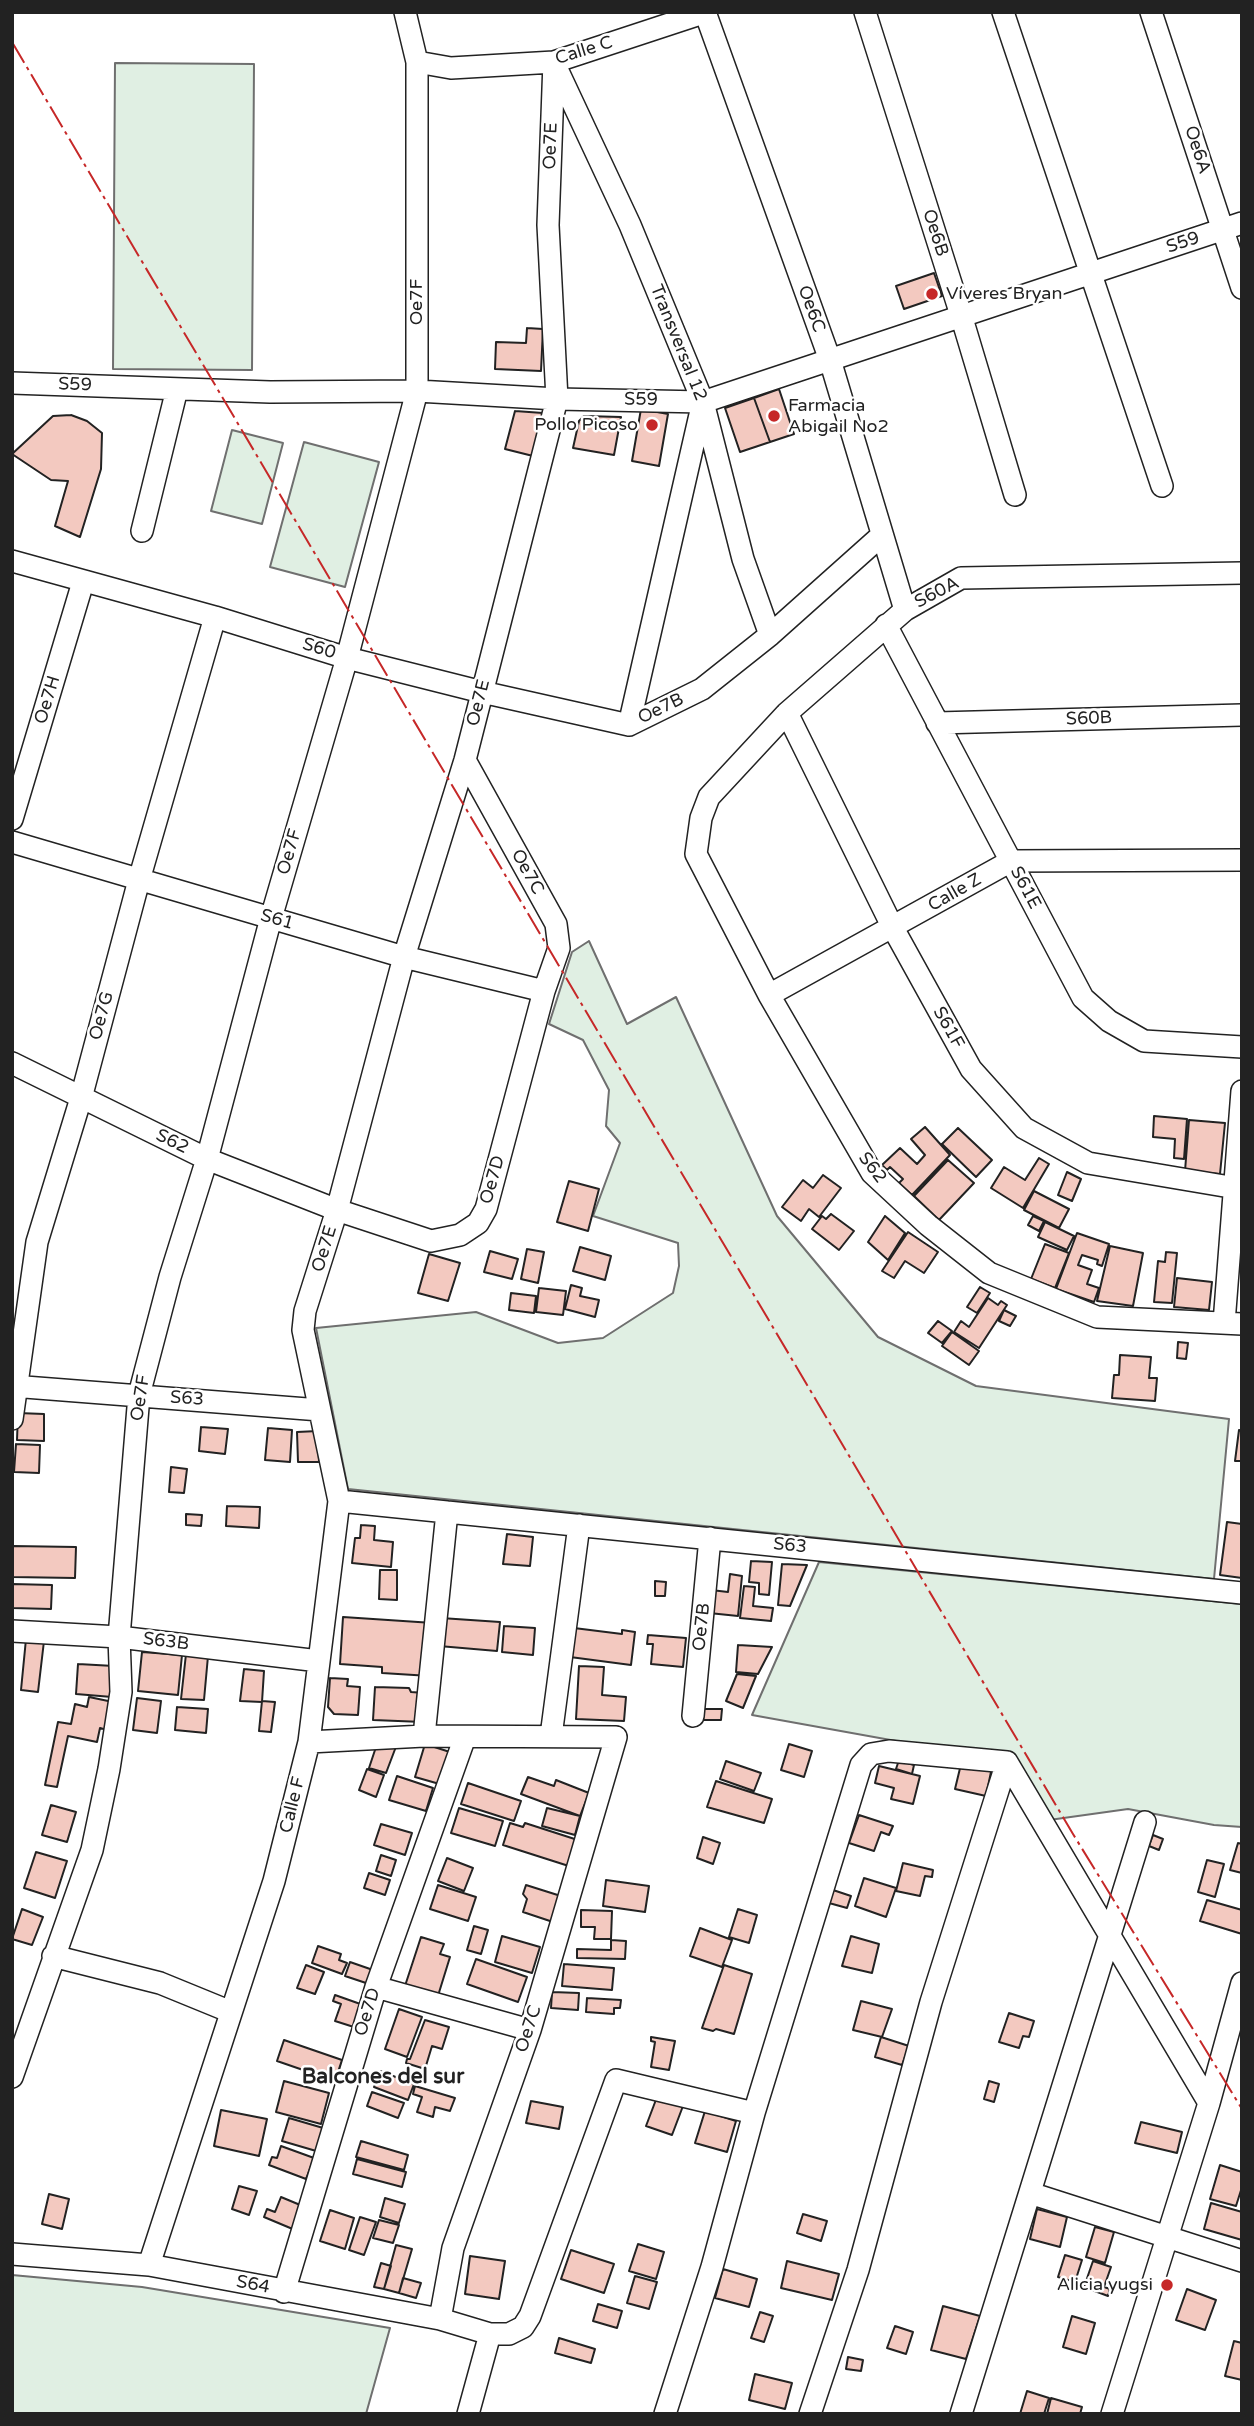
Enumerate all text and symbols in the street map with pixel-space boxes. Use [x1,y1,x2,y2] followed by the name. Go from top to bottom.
[553,32,615,70] street label: Calle C
[539,122,563,170] street label: Oe7E
[1179,123,1215,177] street label: Oe6A
[917,207,953,259] street label: Oe6B
[1164,228,1202,258] street label: S59
[406,279,428,325] street label: Oe7F
[645,282,711,404] street label: Transversal 12
[793,283,829,335] street label: Oe6C
[946,283,1062,305] place label: Víveres Bryan
[924,286,940,302] marker: Víveres Bryan
[58,374,92,396] street label: S59
[624,389,658,411] street label: S59
[788,395,889,438] place label: Farmacia Abigail No2
[766,408,782,424] marker: Farmacia Abigail No2
[534,414,638,436] place label: Pollo Picoso
[644,417,660,433] marker: Pollo Picoso
[911,573,963,613] street label: S60A
[300,634,338,664] street label: S60
[30,673,66,727] street label: Oe7H
[463,677,495,729] street label: Oe7E
[635,689,687,729] street label: Oe7B
[1066,707,1112,731] street label: S60B
[273,827,307,877] street label: Oe7F
[506,846,548,898] street label: Oe7C
[1005,863,1045,913] street label: S61E
[925,869,985,917] street label: Calle Z
[258,905,296,935] street label: S61
[85,989,119,1043] street label: Oe7G
[928,1003,968,1053] street label: S61F
[152,1125,192,1159] street label: S62
[853,1148,891,1188] street label: S62
[476,1153,510,1207] street label: Oe7D
[308,1223,342,1275] street label: Oe7E
[127,1373,155,1423] street label: Oe7F
[169,1387,205,1411] street label: S63
[772,1533,808,1559] street label: S63
[689,1602,715,1652] street label: Oe7B
[142,1628,190,1656] street label: S63B
[276,1775,310,1835] street label: Calle F
[350,1985,386,2039] street label: Oe7D
[511,2003,547,2055] street label: Oe7C
[302,2064,464,2090] district label: Balcones del sur
[234,2271,272,2299] street label: S64
[1057,2274,1153,2296] place label: Alicia yugsi
[1159,2277,1175,2293] marker: Alicia yugsi

